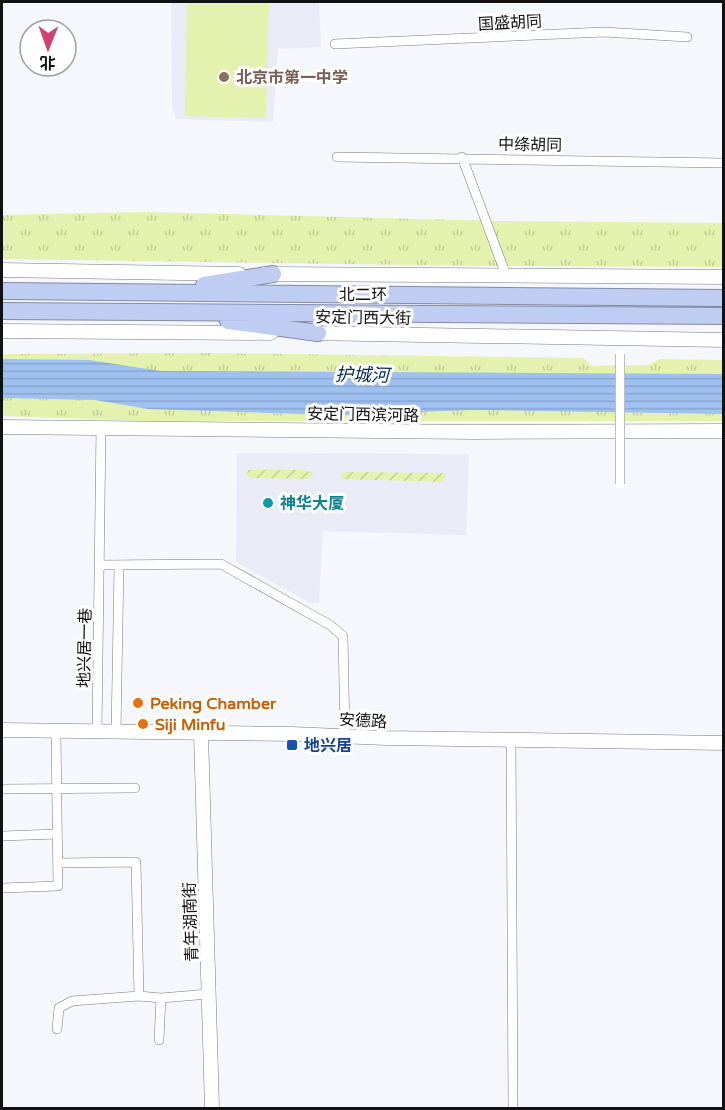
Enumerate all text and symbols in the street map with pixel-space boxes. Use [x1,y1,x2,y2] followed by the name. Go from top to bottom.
[478,11,543,35] street label: 国盛胡同
[18,18,78,78] north arrow
[40,52,56,72] text: 北
[236,68,348,88] place label: 北京市第一中学
[217,70,231,84] marker: 北京市第一中学
[498,134,562,156] street label: 中绦胡同
[339,285,387,305] street label: 北二环
[315,307,411,329] street label: 安定门西大街
[335,364,392,387] water label: 护城河
[307,404,419,426] street label: 安定门西滨河路
[280,494,344,514] place label: 神华大厦
[261,496,275,510] marker: 神华大厦
[74,608,96,688] street label: 地兴居一巷
[150,694,277,714] place label: Peking Chamber
[131,696,145,710] marker: Peking Chamber
[338,710,387,732] street label: 安德路
[155,715,226,735] place label: Siji Minfu
[136,717,150,731] marker: Siji Minfu
[304,736,352,756] place label: 地兴居
[285,738,299,752] marker: 地兴居
[180,882,202,962] street label: 青年湖南街

